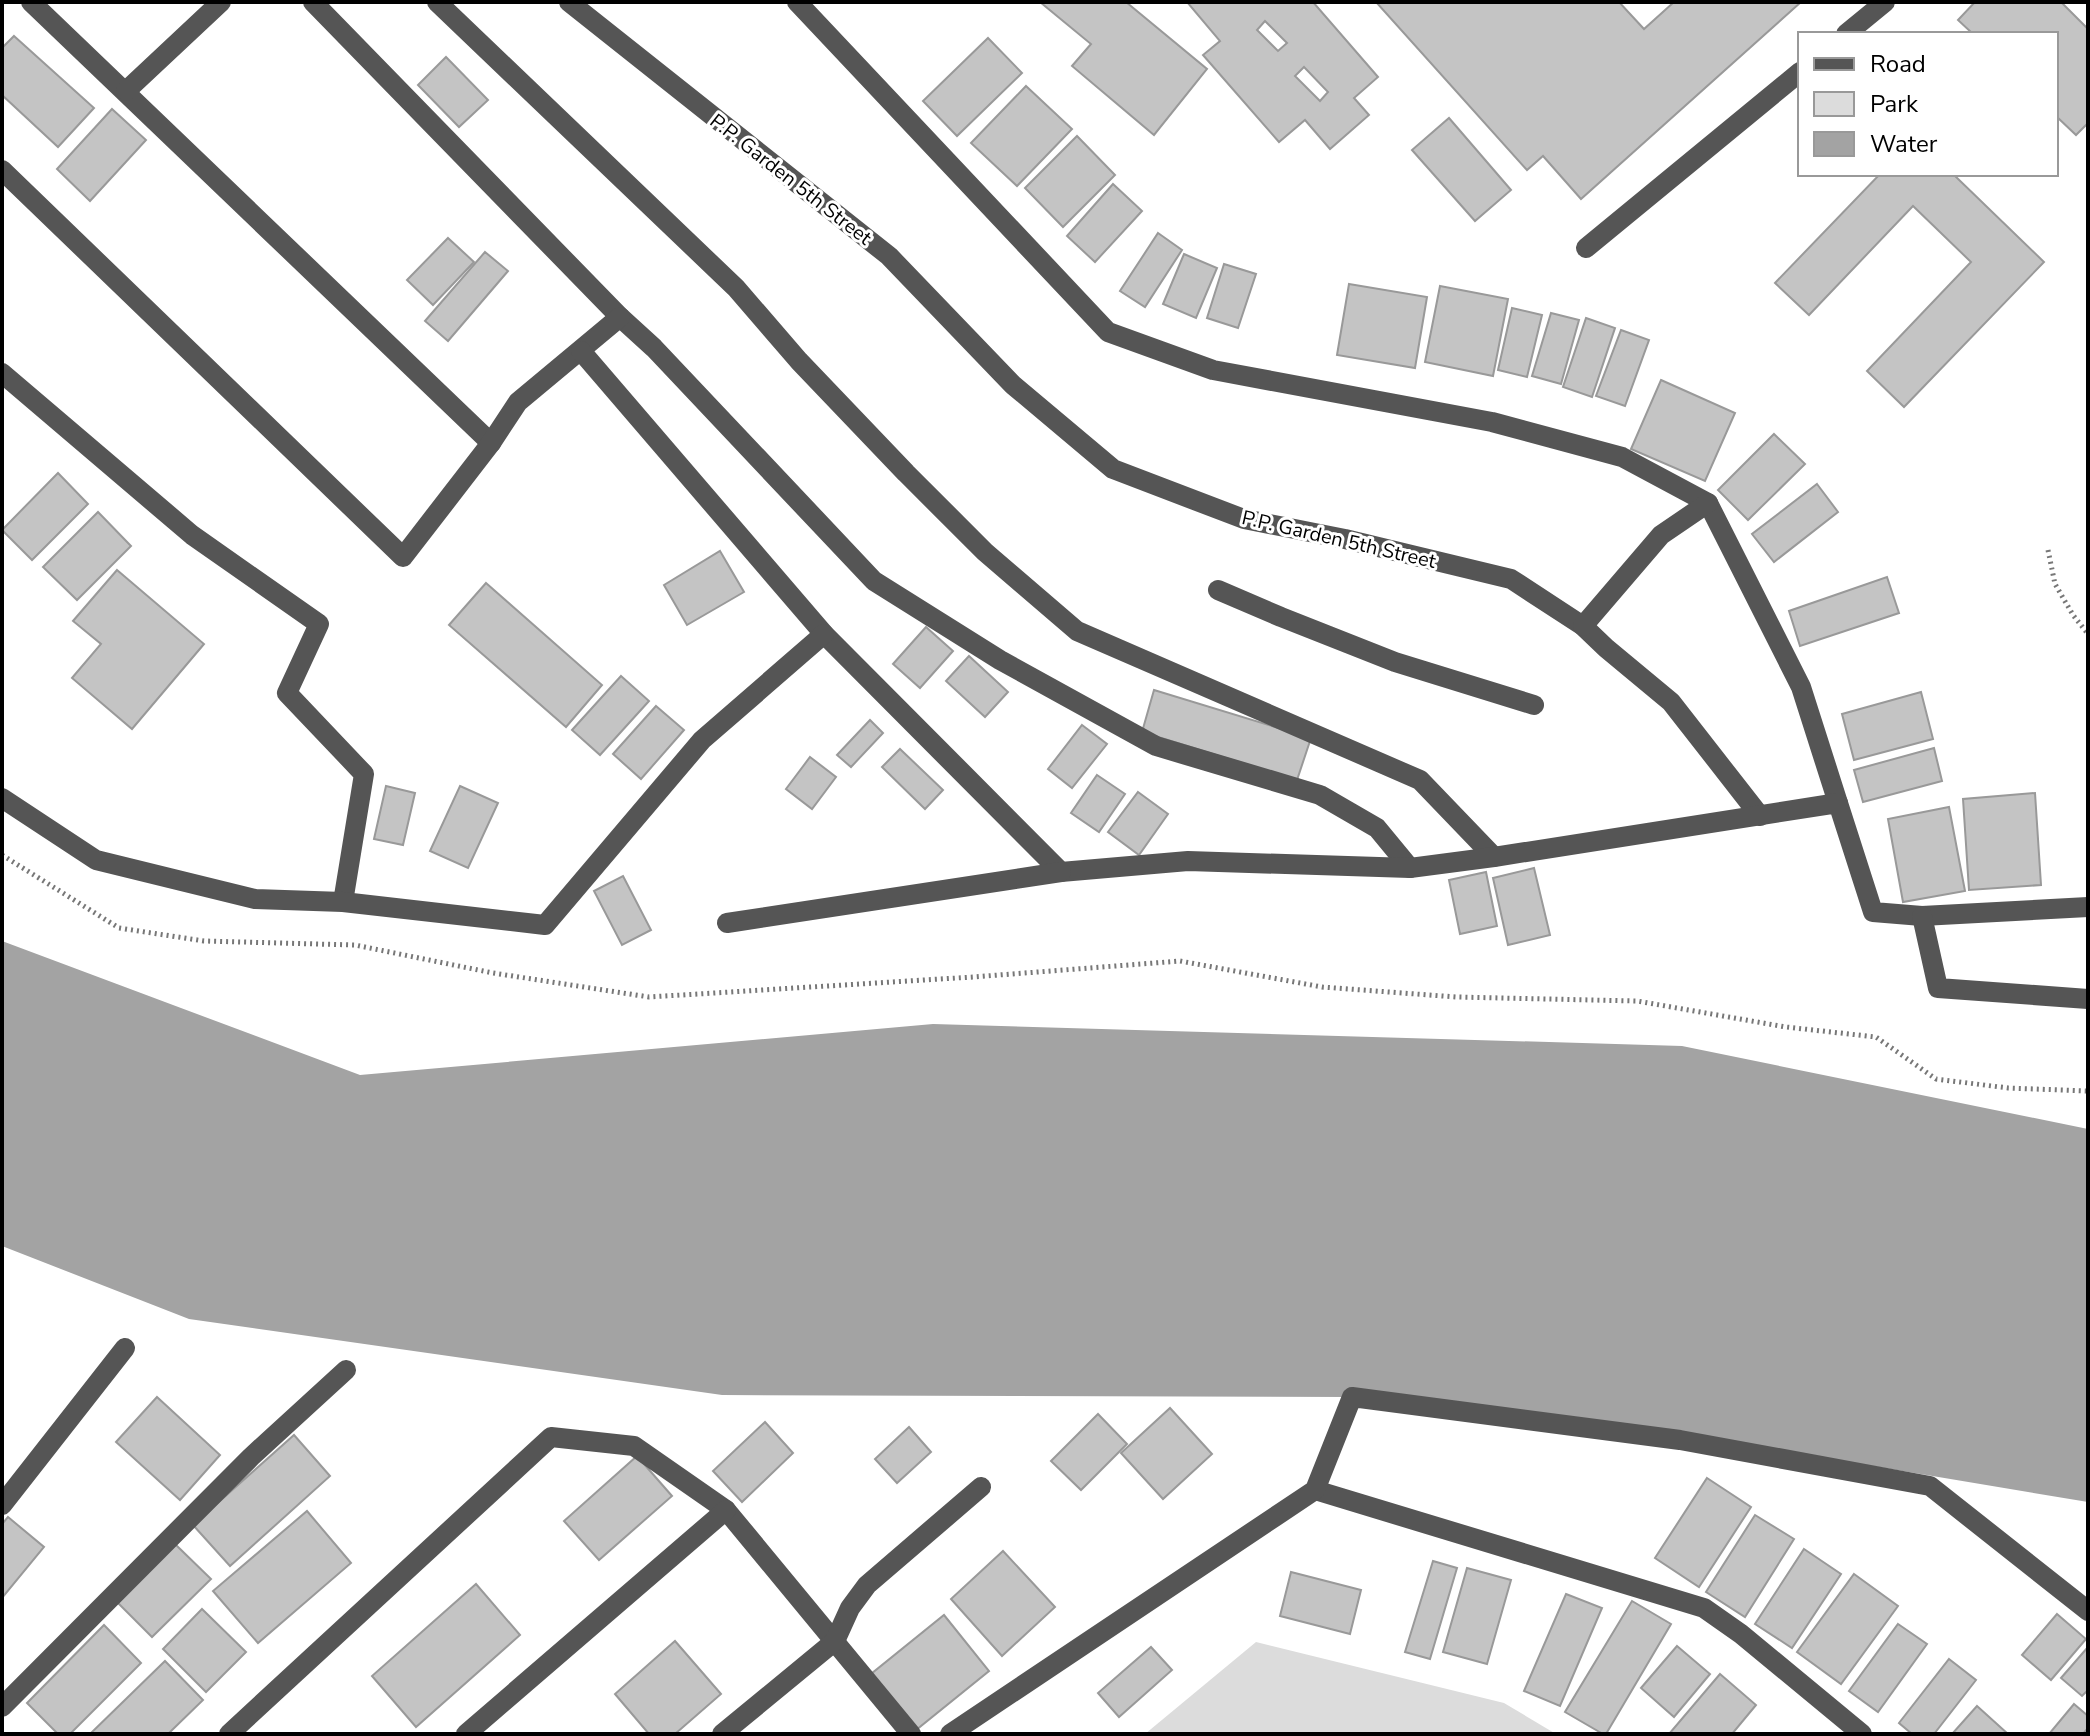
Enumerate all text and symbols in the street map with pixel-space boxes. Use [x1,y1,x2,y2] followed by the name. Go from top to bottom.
[1798,32,2058,176] legend
[1870,48,1926,80] text: Road
[1870,88,1919,120] text: Park
[704,108,878,252] street label: P.P. Garden 5th Street
[1870,128,1938,160] text: Water
[1239,504,1440,575] street label: P.P. Garden 5th Street

